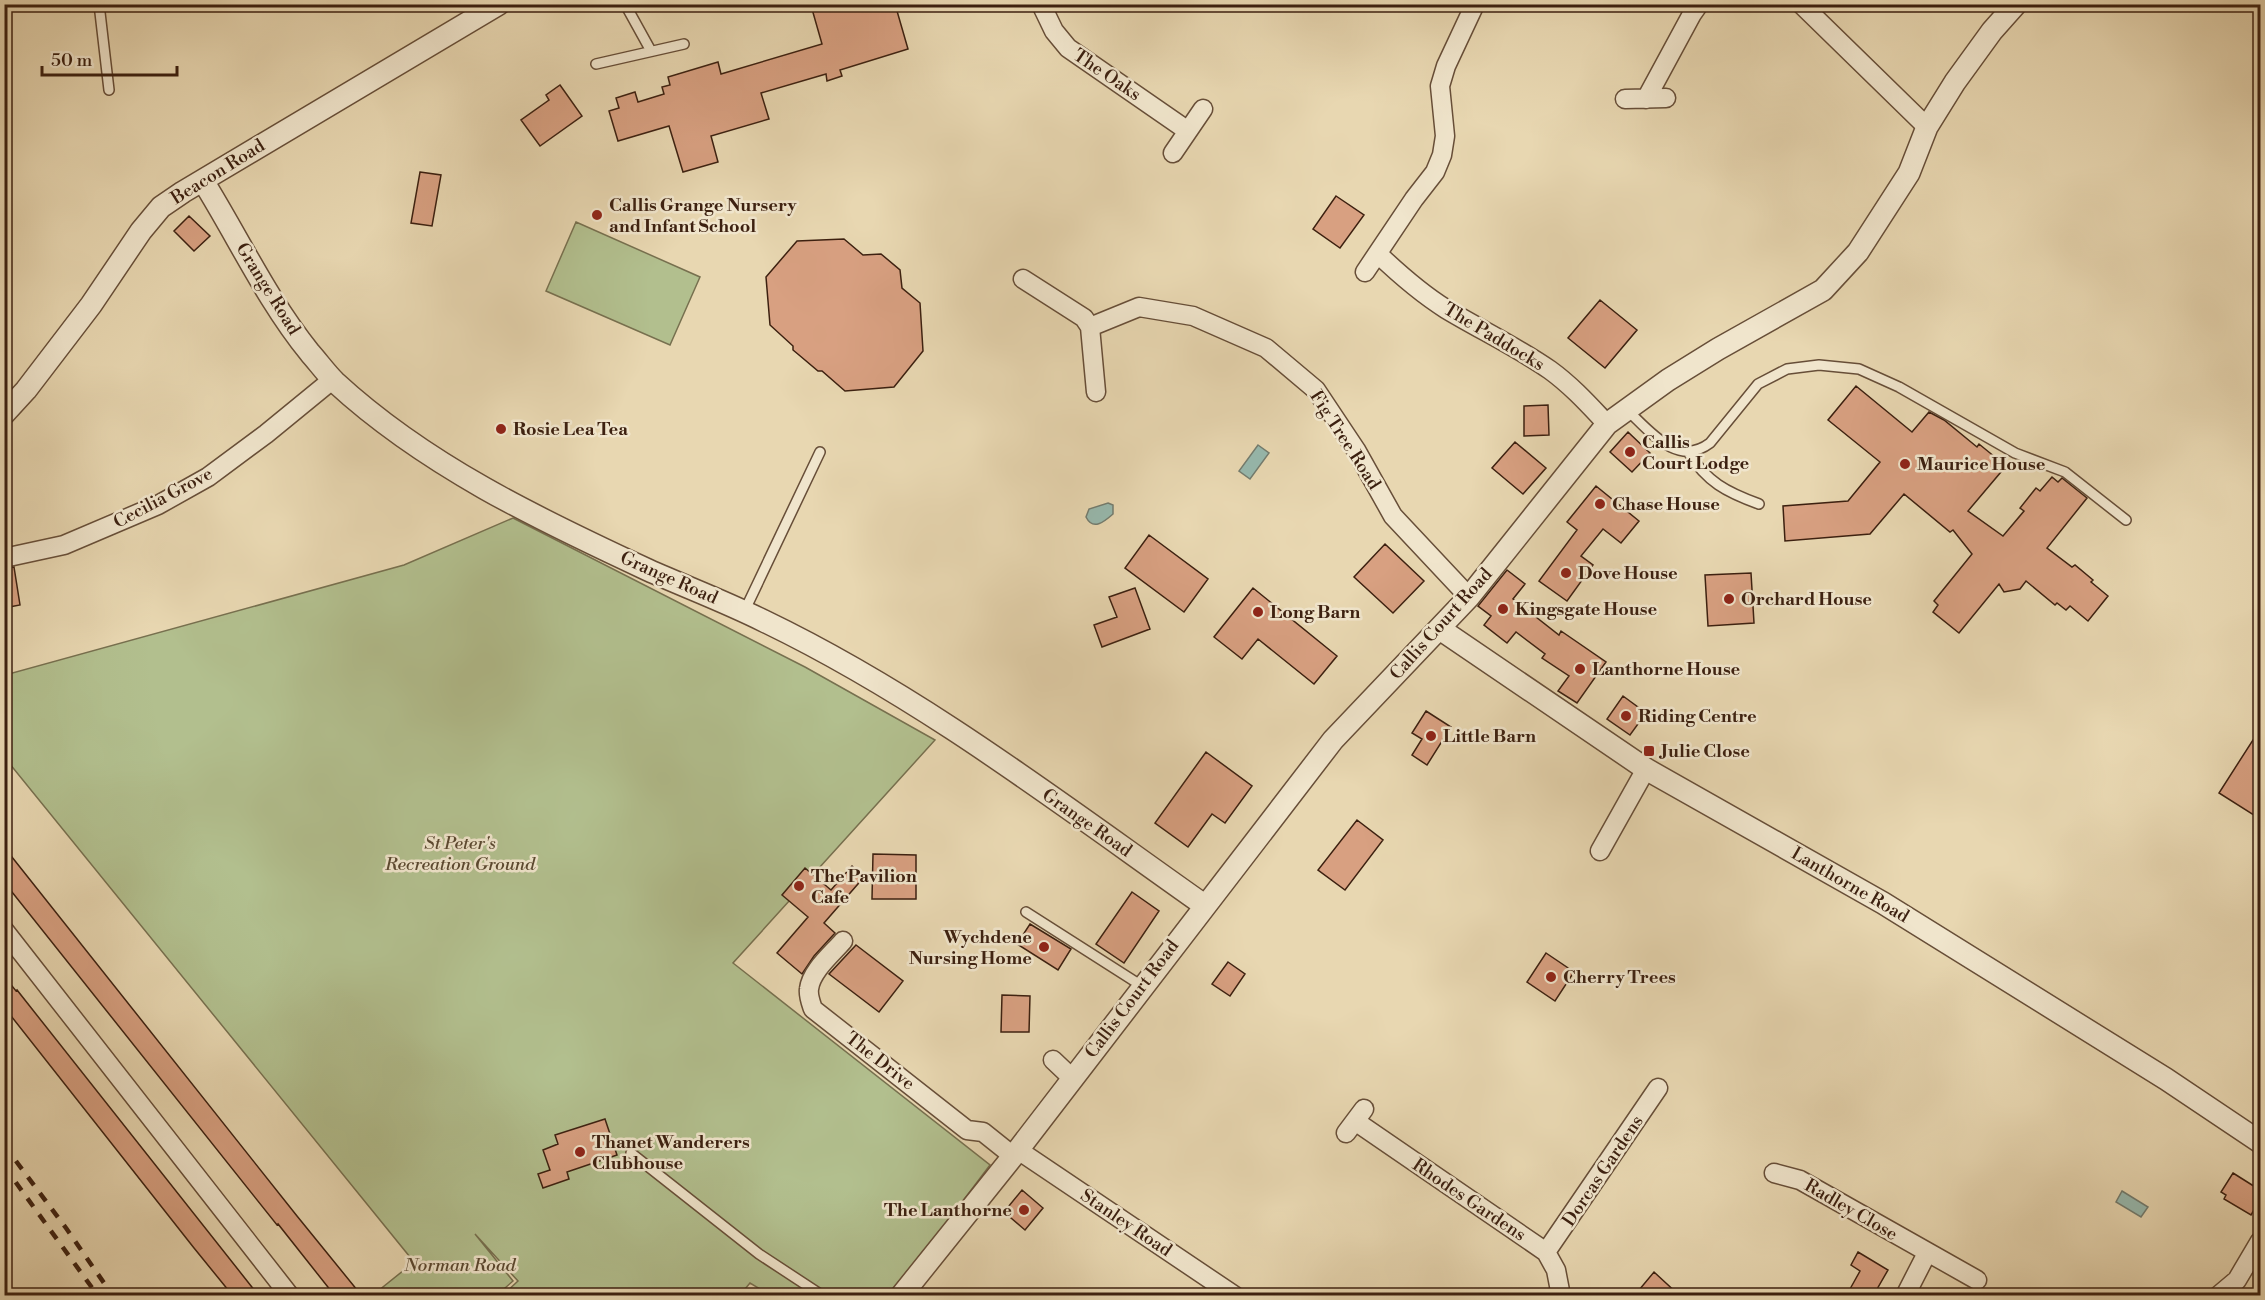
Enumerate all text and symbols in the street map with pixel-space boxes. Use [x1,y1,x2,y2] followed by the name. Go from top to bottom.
[42,39,177,77] scale bar
[1069,44,1145,106] street label: The Oaks
[51,49,93,72] text: 50 m
[166,134,270,210] street label: Beacon Road
[609,194,798,238] place label: Callis Grange Nursery and Infant School
[590,208,604,222] marker: Callis Grange Nursery and Infant School
[231,239,306,340] street label: Grange Road
[1439,298,1549,376] street label: The Paddocks
[1304,386,1386,495] street label: Fig Tree Road
[513,418,628,441] place label: Rosie Lea Tea
[494,422,508,436] marker: Rosie Lea Tea
[1642,431,1750,475] place label: Callis Court Lodge
[1623,445,1637,459] marker: Callis Court Lodge
[1917,453,2046,476] place label: Maurice House
[1898,457,1912,471] marker: Maurice House
[110,462,216,534] street label: Cecilia Grove
[1612,493,1720,516] place label: Chase House
[1593,497,1607,511] marker: Chase House
[617,546,722,610] street label: Grange Road
[1578,562,1678,585] place label: Dove House
[1385,563,1498,685] street label: Callis Court Road
[1559,566,1573,580] marker: Dove House
[1741,588,1872,611] place label: Orchard House
[1722,592,1736,606] marker: Orchard House
[1515,598,1658,621] place label: Kingsgate House
[1270,601,1360,624] place label: Long Barn
[1496,602,1510,616] marker: Kingsgate House
[1251,605,1265,619] marker: Long Barn
[1592,658,1741,681] place label: Lanthorne House
[1573,662,1587,676] marker: Lanthorne House
[1638,705,1757,728] place label: Riding Centre
[1619,709,1633,723] marker: Riding Centre
[1443,725,1536,748] place label: Little Barn
[1424,729,1438,743] marker: Little Barn
[1658,740,1750,763] place label: Julie Close
[1642,744,1656,758] marker: Julie Close
[1038,784,1137,863] street label: Grange Road
[384,832,536,876] park label: St Peter's Recreation Ground
[1787,842,1914,928] street label: Lanthorne Road
[811,865,917,909] place label: The Pavilion Cafe
[792,879,806,893] marker: The Pavilion Cafe
[909,926,1032,970] place label: Wychdene Nursing Home
[1080,935,1185,1063] street label: Callis Court Road
[1037,940,1051,954] marker: Wychdene Nursing Home
[1563,966,1676,989] place label: Cherry Trees
[1544,970,1558,984] marker: Cherry Trees
[841,1027,919,1095] street label: The Drive
[1557,1111,1649,1231] street label: Dorcas Gardens
[592,1131,750,1175] place label: Thanet Wanderers Clubhouse
[573,1145,587,1159] marker: Thanet Wanderers Clubhouse
[1408,1154,1530,1247] street label: Rhodes Gardens
[1800,1174,1902,1246] street label: Radley Close
[1076,1184,1177,1262] street label: Stanley Road
[884,1199,1012,1222] place label: The Lanthorne
[1017,1203,1031,1217] marker: The Lanthorne
[403,1254,517,1277] park label: Norman Road

